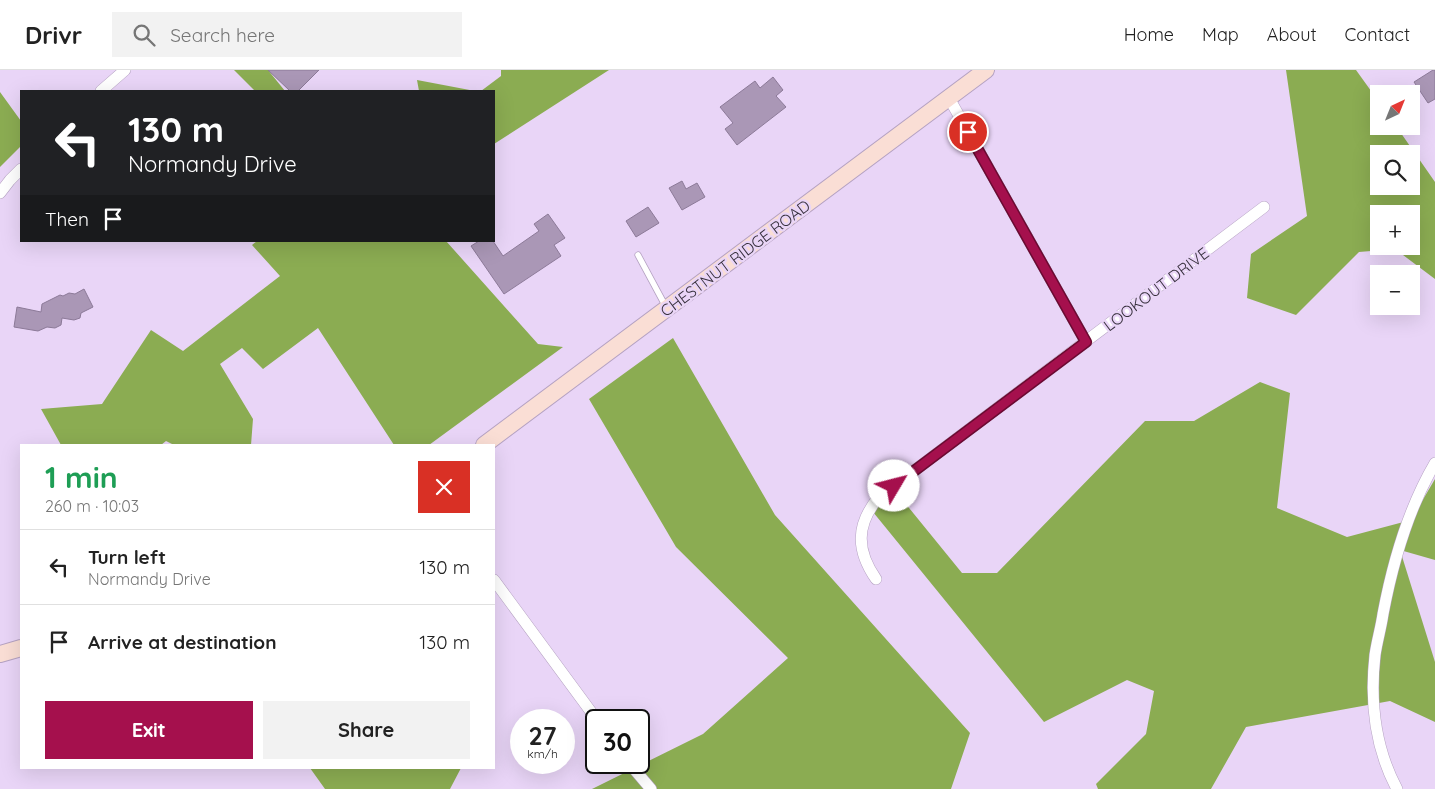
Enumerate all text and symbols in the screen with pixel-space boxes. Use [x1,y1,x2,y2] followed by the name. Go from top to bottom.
[112,12,462,57] search box
[25,20,82,50] text: Drivr
[130,21,158,49] icon: search
[170,23,275,47] text: Search here
[1124,23,1174,46] text: Home
[1202,23,1239,46] text: Map
[1267,23,1317,46] text: About
[1345,23,1410,46] text: Contact
[1370,85,1420,135] north arrow
[1370,85,1420,315] map controls
[128,107,224,151] text: 130 m
[45,110,110,175] icon: left
[947,111,989,153] pin
[954,118,982,146] icon: arrive
[1370,145,1420,195] button: search
[128,150,297,178] text: Normandy Drive
[656,195,814,321] street label: CHESTNUT RIDGE ROAD
[99,205,127,233] icon: arrive
[1370,205,1420,255] button: +
[45,207,89,231] text: Then
[1099,243,1213,335] street label: LOOKOUT DRIVE
[1370,265,1420,315] button: −
[45,458,118,496] text: 1 min
[867,459,919,511] position arrow
[418,461,470,513] button: close
[45,496,139,516] text: 260 m · 10:03
[88,545,166,569] text: Turn left
[45,553,73,581] icon: left
[419,555,470,579] text: 130 m
[88,569,211,589] text: Normandy Drive
[45,628,73,656] icon: arrive
[88,630,277,654] text: Arrive at destination
[419,630,470,654] text: 130 m
[45,701,253,759] button: Exit
[263,701,470,759] button: Share
[585,709,650,774] speed limit sign: 30
[529,720,556,751] text: 27
[527,746,558,761] text: km/h

